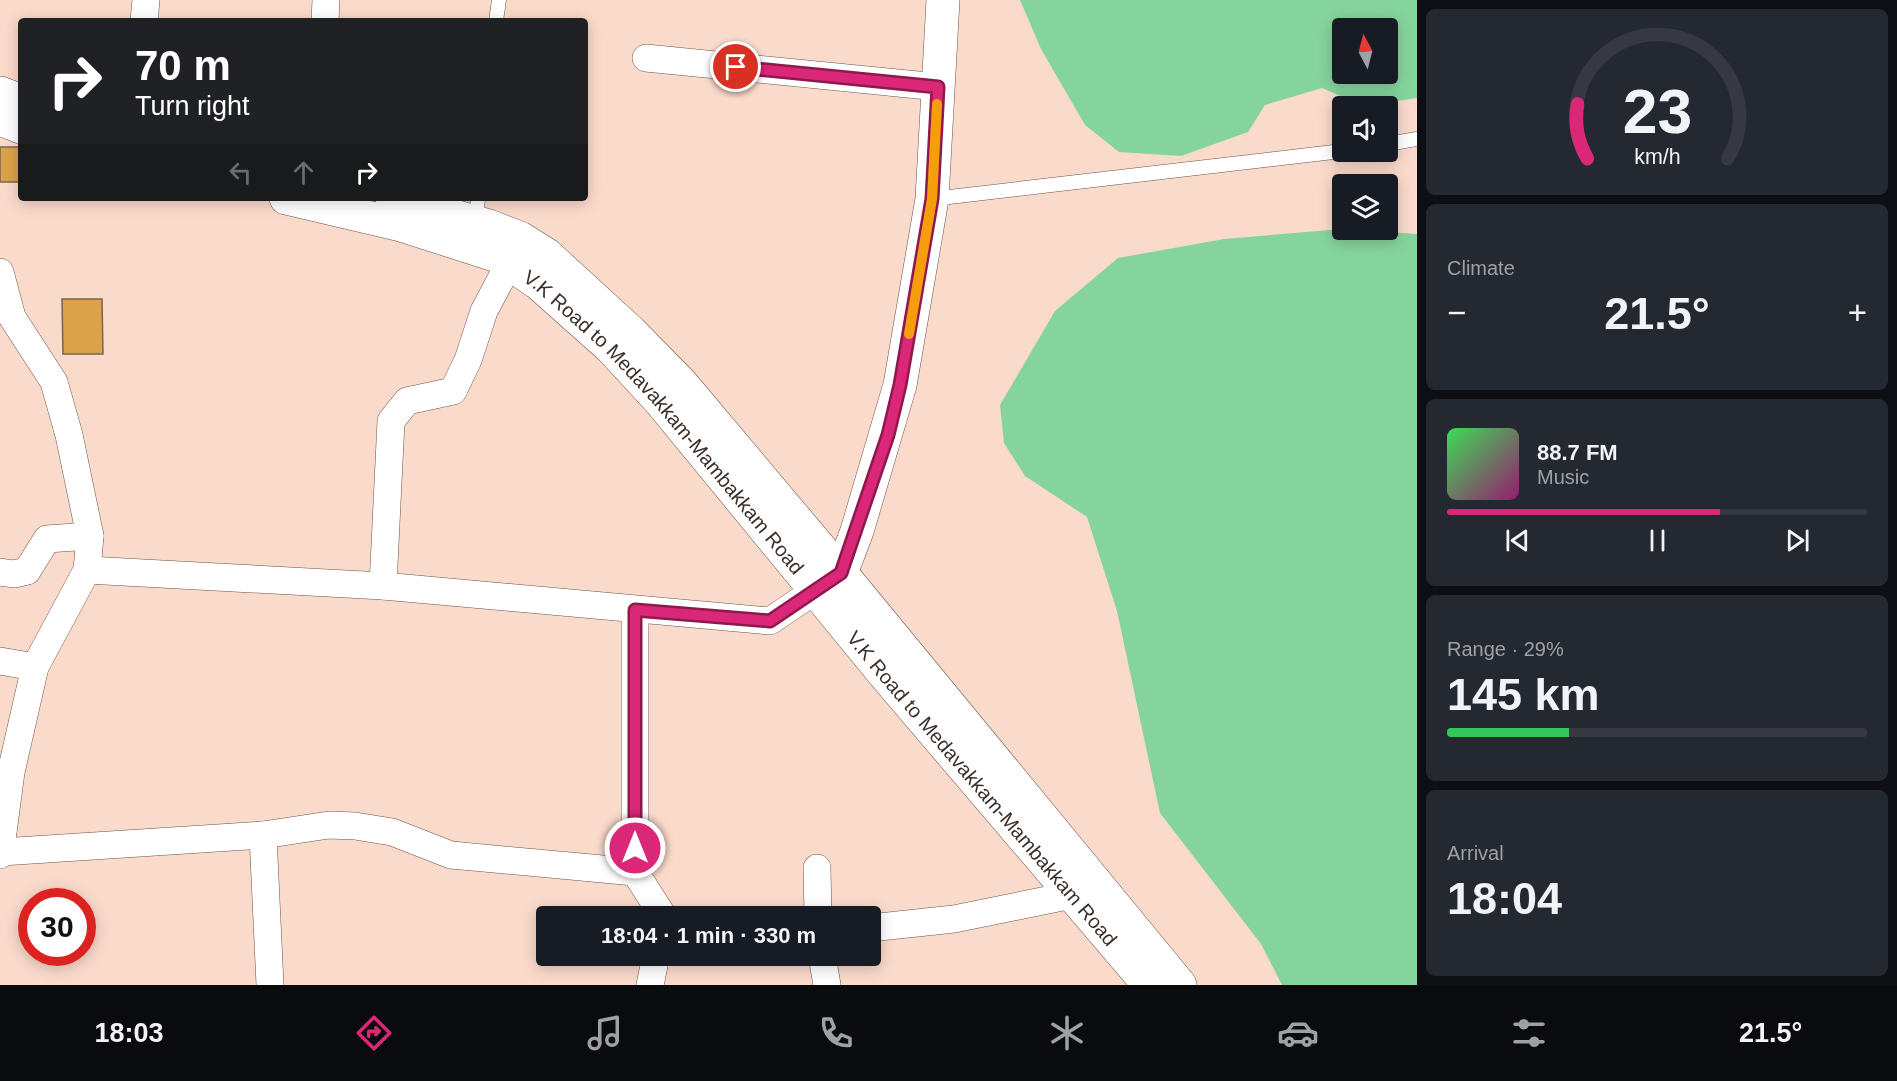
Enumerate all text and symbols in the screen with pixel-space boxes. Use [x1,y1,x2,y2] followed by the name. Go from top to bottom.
[1332,18,1398,84] north arrow
[1332,18,1398,240] map controls
[710,41,761,92] pin
[36,42,114,120] icon: right
[135,42,231,89] text: 70 m
[719,50,752,83] icon: arrive
[1622,77,1692,146] text: 23
[135,91,250,121] text: Turn right
[1332,96,1398,162] button: sound
[1634,145,1680,169] text: km/h
[224,156,257,189] icon: left
[287,156,320,189] icon: ahead
[350,156,383,189] icon: right
[1332,174,1398,240] button: layers
[1447,257,1515,279] text: Climate
[520,266,808,578] street label: V.K Road to Medavakkam-Mambakkam Road
[1604,288,1710,339] text: 21.5°
[1447,294,1466,331] text: −
[1848,294,1867,331] text: +
[1537,440,1618,465] text: 88.7 FM
[1537,466,1589,488] text: Music
[1501,524,1534,557] icon: previous
[1641,524,1674,557] icon: pause
[1781,524,1814,557] icon: next
[843,627,1122,950] street label: V.K Road to Medavakkam-Mambakkam Road
[1447,638,1564,660] text: Range · 29%
[1447,669,1600,720] text: 145 km
[603,816,667,880] position arrow
[1447,842,1504,864] text: Arrival
[1447,873,1562,924] text: 18:04
[18,888,96,966] speed limit sign: 30
[601,923,816,948] text: 18:04 · 1 min · 330 m
[353,1012,395,1054] icon: directions
[584,1012,626,1054] icon: music
[815,1012,857,1054] icon: phone
[1046,1012,1088,1054] icon: climate
[1277,1012,1319,1054] icon: car
[1508,1012,1550,1054] icon: filters
[95,1018,164,1048] text: 18:03
[1739,1018,1802,1048] text: 21.5°

